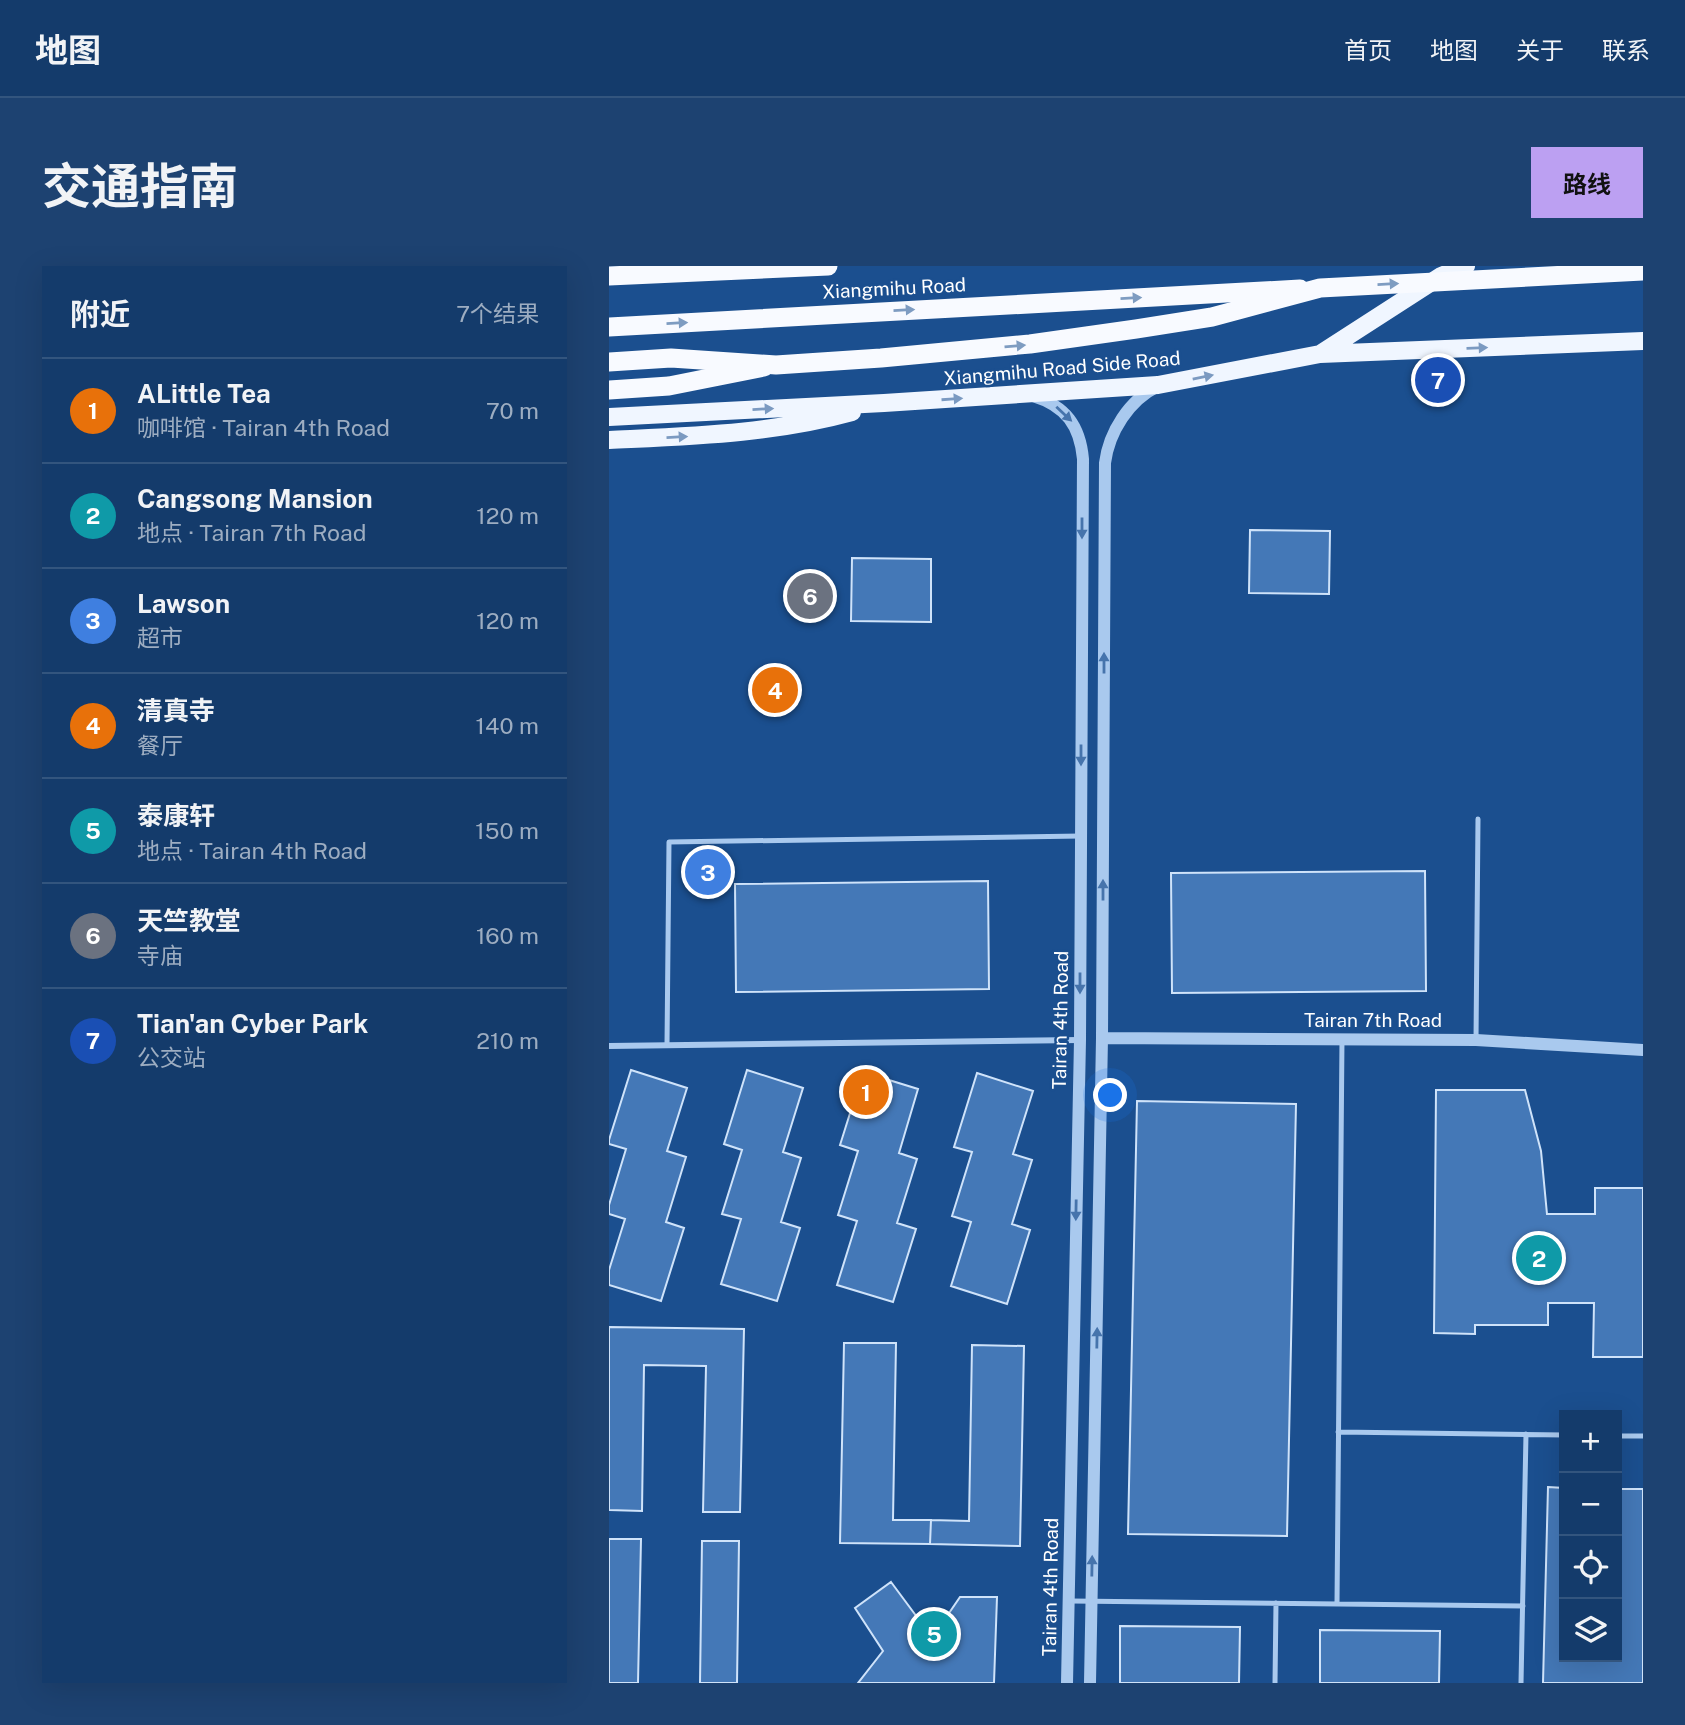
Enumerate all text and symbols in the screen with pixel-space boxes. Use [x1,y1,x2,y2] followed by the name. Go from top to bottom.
[35,31,101,69] text: 地图
[1344,36,1392,64] text: 首页
[1430,36,1478,64] text: 地图
[1516,36,1564,64] text: 关于
[1602,36,1650,64] text: 联系
[1531,147,1643,218] button: 路线
[42,157,238,215] text: 交通指南
[822,273,966,303] street label: Xiangmihu Road
[1377,279,1399,290] one-way arrow
[1121,292,1143,303] one-way arrow
[70,296,130,332] text: 附近
[456,300,539,327] text: 7个结果
[894,305,916,316] one-way arrow
[666,317,688,328] one-way arrow
[1004,340,1026,351] one-way arrow
[1466,342,1488,353] one-way arrow
[943,347,1181,389] street label: Xiangmihu Road Side Road
[1415,354,1461,406] pin: 7
[1192,371,1214,382] one-way arrow
[137,378,271,409] text: ALittle Tea
[941,393,963,404] one-way arrow
[88,397,98,424] text: 1
[486,397,539,424] text: 70 m
[753,403,775,414] one-way arrow
[1055,406,1072,422] one-way arrow
[137,414,390,441] text: 咖啡馆 · Tairan 4th Road
[666,431,688,442] one-way arrow
[137,483,373,514] text: Cangsong Mansion
[86,502,100,529] text: 2
[476,502,539,529] text: 120 m
[1077,517,1088,539] one-way arrow
[137,519,366,546] text: 地点 · Tairan 7th Road
[787,570,833,622] pin: 6
[137,588,230,619] text: Lawson
[85,607,101,634] text: 3
[476,607,539,634] text: 120 m
[137,624,183,651] text: 超市
[1098,652,1110,674] one-way arrow
[752,664,798,716] pin: 4
[137,695,215,726] text: 清真寺
[85,712,101,739] text: 4
[476,712,539,739] text: 140 m
[137,732,183,759] text: 餐厅
[1075,744,1087,766] one-way arrow
[137,800,215,831] text: 泰康轩
[85,817,101,844] text: 5
[475,817,539,844] text: 150 m
[137,837,367,864] text: 地点 · Tairan 4th Road
[685,846,731,898] pin: 3
[1097,879,1109,901] one-way arrow
[137,905,241,936] text: 天竺教堂
[85,922,101,949] text: 6
[476,922,539,949] text: 160 m
[137,942,183,969] text: 寺庙
[1048,951,1072,1089] street label: Tairan 4th Road
[1074,972,1086,994] one-way arrow
[137,1008,368,1039] text: Tian'an Cyber Park
[1304,1009,1442,1031] street label: Tairan 7th Road
[86,1027,100,1054] text: 7
[476,1027,539,1054] text: 210 m
[137,1044,206,1071] text: 公交站
[843,1066,889,1118] pin: 1
[1093,1078,1127,1112] your location
[1071,1199,1082,1221] one-way arrow
[1516,1232,1562,1284] pin: 2
[1091,1327,1102,1349] one-way arrow
[1559,1410,1622,1662] map controls
[1559,1410,1622,1473] button: +
[1559,1473,1622,1536] button: −
[1038,1518,1062,1656] street label: Tairan 4th Road
[1559,1536,1622,1599] button: locate
[1087,1555,1098,1577] one-way arrow
[1559,1599,1622,1662] button: layers
[911,1608,957,1660] pin: 5

